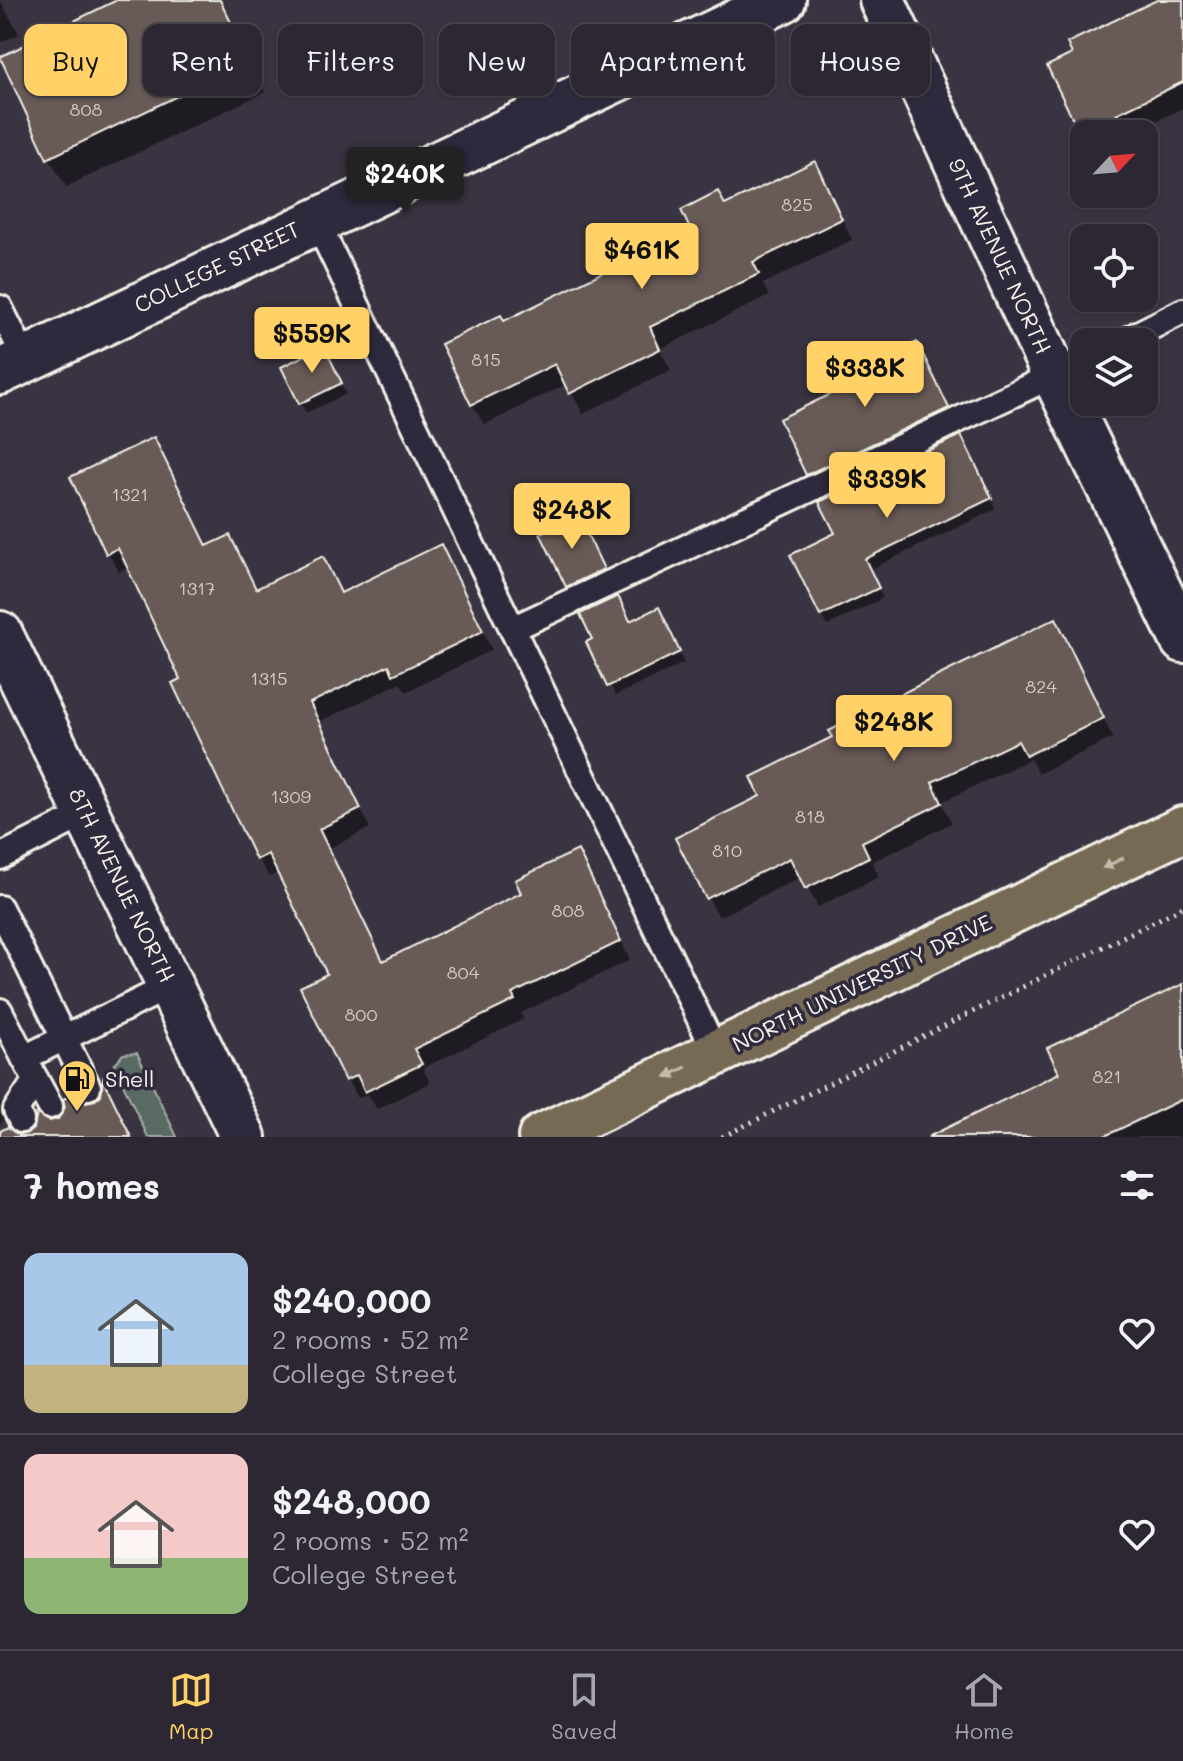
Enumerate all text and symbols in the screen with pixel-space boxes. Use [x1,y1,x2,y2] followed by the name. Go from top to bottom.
[24,24,127,96] chip: Buy
[143,24,262,96] chip: Rent
[278,24,423,96] chip: Filters
[439,24,555,96] chip: New
[571,24,775,96] chip: Apartment
[791,24,930,96] chip: House
[70,97,103,121] house number: 808
[1070,120,1158,208] north arrow
[1070,120,1158,416] map controls
[349,147,461,215] pin: $240K
[942,153,1059,358] street label: 9TH AVENUE NORTH
[365,156,445,190] text: $240K
[781,192,813,216] house number: 825
[129,214,304,319] street label: COLLEGE STREET
[586,223,698,291] pin: $461K
[1070,224,1158,312] button: locate
[604,232,680,266] text: $461K
[256,307,368,375] pin: $559K
[272,316,352,350] text: $559K
[1070,328,1158,416] button: layers
[809,341,921,409] pin: $338K
[471,347,501,371] house number: 815
[825,350,905,384] text: $338K
[831,452,943,520] pin: $339K
[847,461,927,495] text: $339K
[112,482,148,506] house number: 1321
[516,483,628,551] pin: $248K
[532,492,612,526] text: $248K
[179,576,215,600] house number: 1317
[250,666,288,690] house number: 1315
[1025,674,1057,698] house number: 824
[838,695,950,763] pin: $248K
[854,704,934,738] text: $248K
[63,783,182,987] street label: 8TH AVENUE NORTH
[271,784,312,808] house number: 1309
[795,804,825,828] house number: 818
[712,838,742,862] house number: 810
[1101,856,1124,870] one-way arrow
[552,898,585,922] house number: 808
[727,907,996,1058] street label: NORTH UNIVERSITY DRIVE
[447,960,480,984] house number: 804
[344,1002,378,1026] house number: 800
[56,1058,98,1113] fuel station icon: Shell
[105,1064,154,1093] place label: Shell
[1093,1064,1121,1088] house number: 821
[665,1065,688,1079] one-way arrow
[24,1163,160,1208] text: 7 homes
[1115,1163,1159,1207] icon: filters
[272,1277,431,1322] text: $240,000
[88,1285,184,1381] icon: home
[1115,1311,1159,1355] icon: heart
[272,1322,469,1356] text: 2 rooms · 52 m²
[272,1356,457,1390] text: College Street
[272,1478,431,1523] text: $248,000
[88,1486,184,1582] icon: home
[1115,1512,1159,1556] icon: heart
[272,1523,469,1557] text: 2 rooms · 52 m²
[272,1557,457,1591] text: College Street
[169,1668,214,1745] tab: Map
[551,1668,617,1745] tab: Saved
[954,1668,1014,1745] tab: Home

